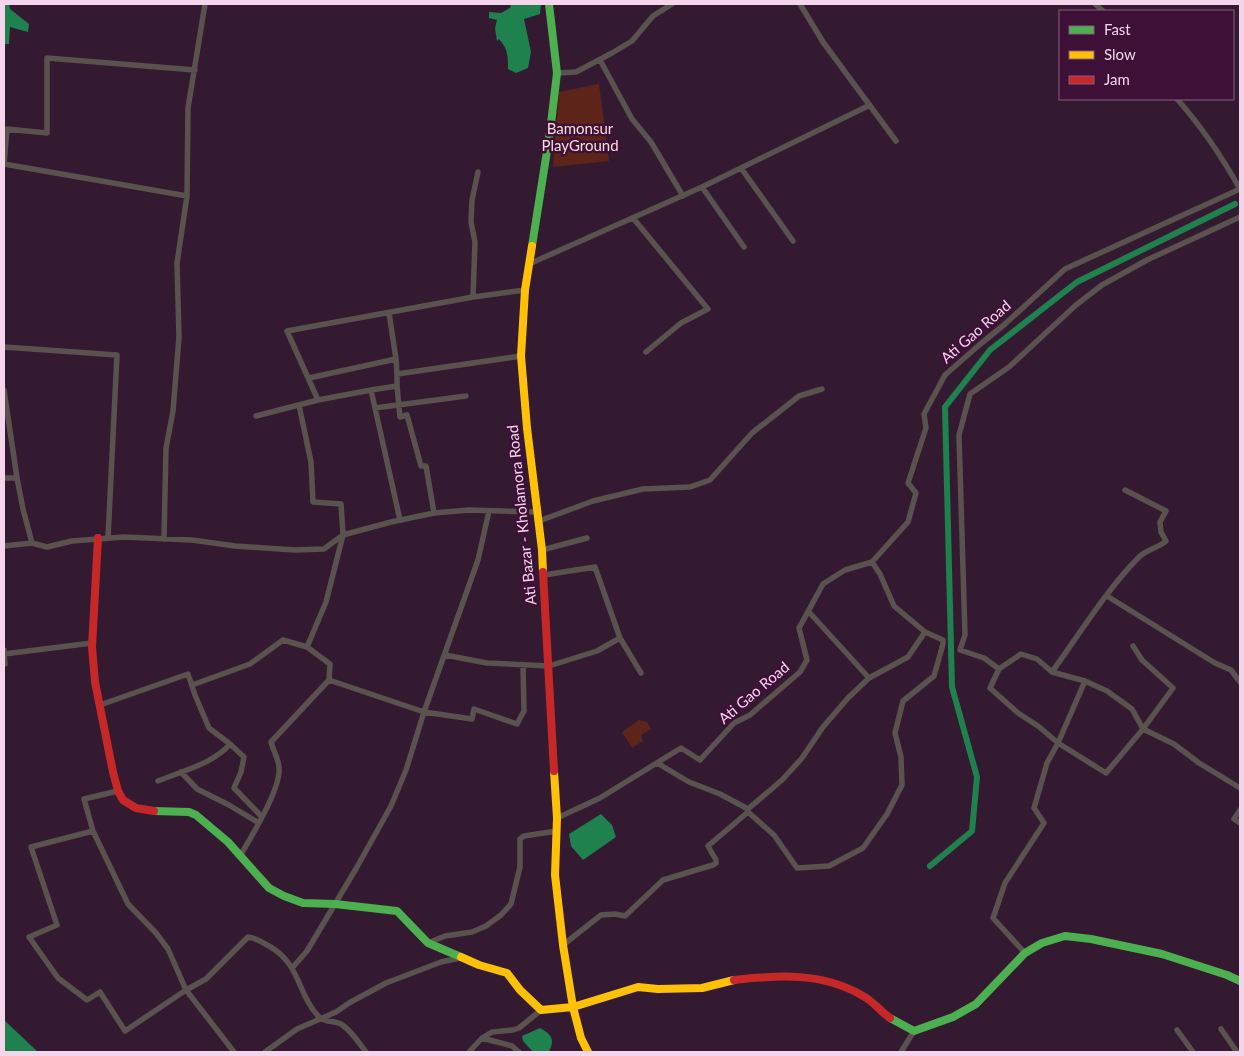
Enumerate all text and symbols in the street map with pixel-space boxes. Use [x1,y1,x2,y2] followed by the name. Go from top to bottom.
[1059,10,1234,100] legend
[1104,20,1131,38] text: Fast
[1104,45,1136,63] text: Slow
[1104,70,1130,88] text: Jam
[541,119,619,154] park label: Bamonsur PlayGround
[937,296,1014,367] street label: Ati Gao Road
[503,424,539,606] street label: Ati Bazar - Kholamora Road
[714,657,792,727] street label: Ati Gao Road

